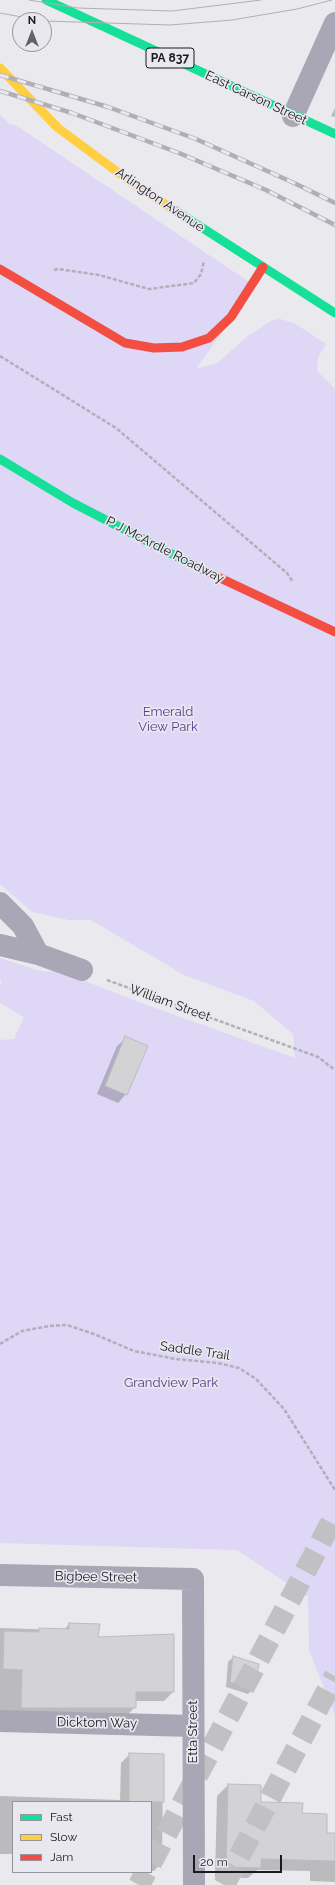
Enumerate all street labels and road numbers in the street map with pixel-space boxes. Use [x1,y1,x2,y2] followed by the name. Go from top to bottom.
[146,48,194,68] road number: PA 837
[203,68,309,128] street label: East Carson Street
[113,165,207,235] street label: Arlington Avenue
[103,513,227,587] street label: P J McArdle Roadway
[128,981,212,1025] street label: William Street
[159,1338,231,1364] street label: Saddle Trail
[55,1568,137,1586] street label: Bigbee Street
[185,1701,201,1763] street label: Etta Street
[57,1715,137,1731] street label: Dicktom Way

